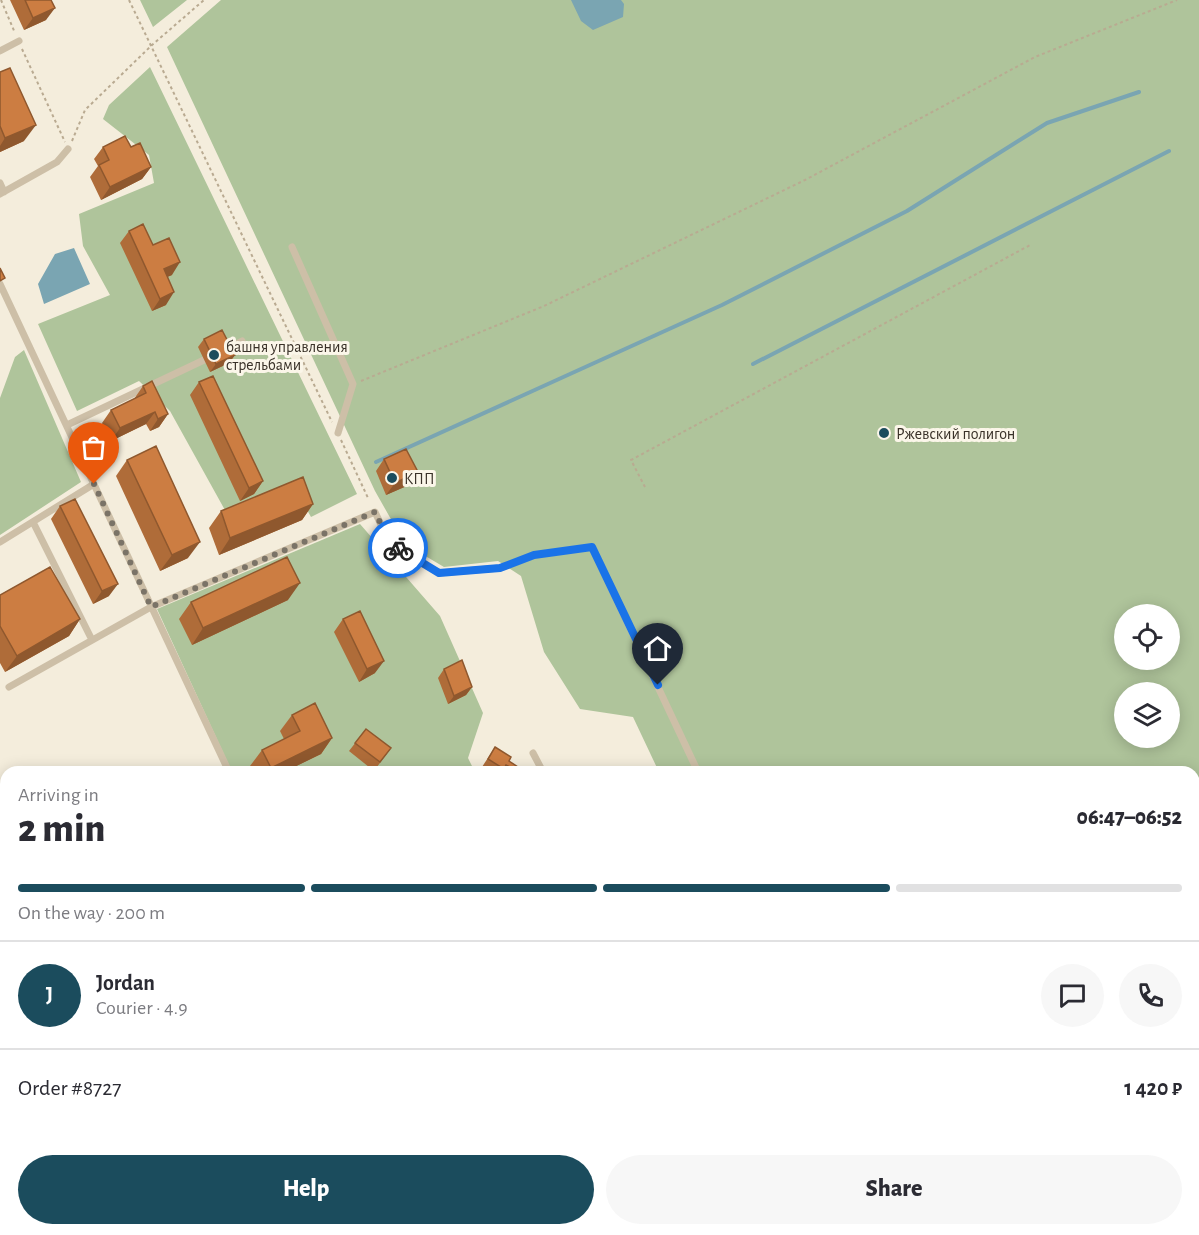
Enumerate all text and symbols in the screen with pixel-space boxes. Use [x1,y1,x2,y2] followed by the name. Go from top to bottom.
[226,339,348,373] place label: башня управления стрельбами
[207,348,221,362] marker: башня управления стрельбами
[68,422,119,484] pin
[877,426,891,440] marker: Ржевский полигон
[896,426,1015,442] place label: Ржевский полигон
[77,431,110,464] icon: bag
[385,471,399,485] marker: КПП
[404,471,435,487] place label: КПП
[368,518,428,578] courier
[382,532,415,565] icon: bike
[1114,604,1180,748] map controls
[1114,604,1180,670] button: locate
[632,623,683,685] pin
[641,632,674,665] icon: home
[1114,682,1180,748] button: layers
[18,785,99,805] text: Arriving in
[1077,806,1182,828] text: 06:47–06:52
[18,810,105,849] text: 2 min
[18,903,165,923] text: On the way · 200 m
[1041,964,1104,1027] button: chat
[1119,964,1182,1027] button: phone
[96,972,155,994] text: Jordan
[46,984,53,1006] text: J
[96,998,188,1018] text: Courier · 4.9
[18,1077,121,1099] text: Order #8727
[1124,1077,1182,1099] text: 1 420 ₽
[18,1155,594,1224] button: Help
[606,1155,1182,1224] button: Share

